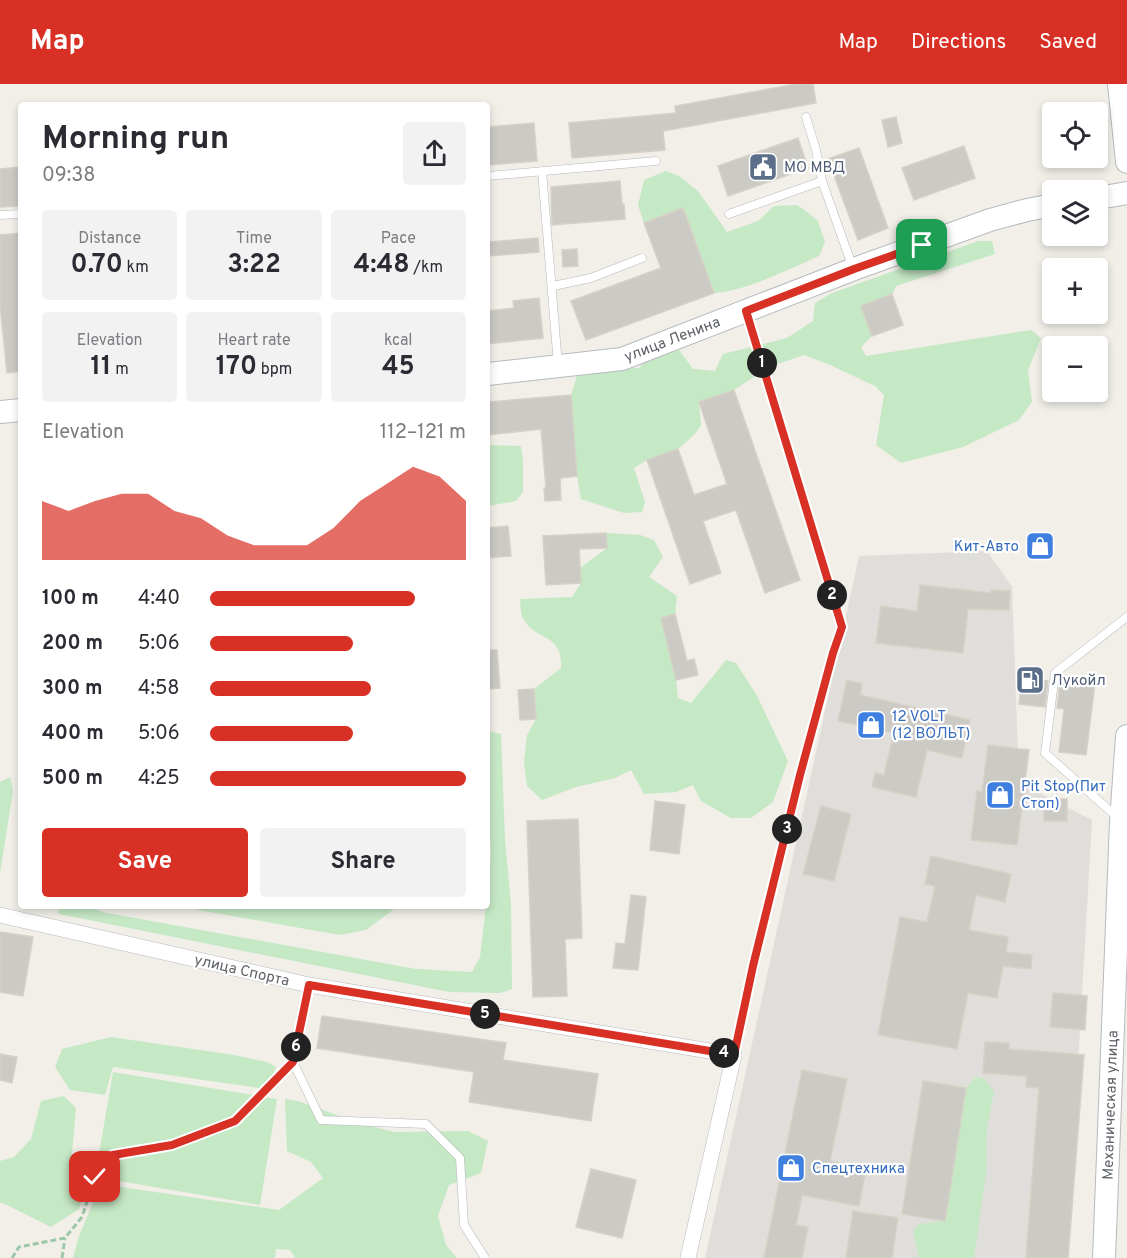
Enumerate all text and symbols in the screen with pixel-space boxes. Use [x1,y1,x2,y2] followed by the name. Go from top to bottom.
[30,24,85,60] text: Map
[838,29,878,56] text: Map
[911,29,1006,56] text: Directions
[1039,29,1097,56] text: Saved
[1042,102,1108,402] map controls
[1042,102,1108,168] button: locate
[42,119,229,161] text: Morning run
[403,122,466,185] button: share
[747,151,779,183] public building icon: МО МВД
[784,159,845,178] place label: МО МВД
[42,163,96,189] text: 09:38
[1042,180,1108,246] button: layers
[896,219,947,270] pin
[905,228,938,261] icon: arrive
[78,229,141,249] text: Distance
[236,229,272,249] text: Time
[381,229,416,249] text: Pace
[71,249,123,282] text: 0.70
[227,249,281,282] text: 3:22
[353,249,410,282] text: 4:48
[123,258,149,278] text: km
[410,258,443,278] text: /km
[1042,258,1108,324] button: +
[622,313,723,367] street label: улица Ленина
[77,331,143,351] text: Elevation
[217,331,291,351] text: Heart rate
[384,331,413,351] text: kcal
[1042,336,1108,402] button: −
[747,348,777,378] pin: 1
[91,351,111,384] text: 11
[216,351,257,384] text: 170
[382,351,415,384] text: 45
[759,353,765,373] text: 1
[111,360,129,380] text: m
[257,360,292,380] text: bpm
[42,420,124,446] text: Elevation
[380,420,466,446] text: 112–121 m
[1024,530,1056,562] shop icon: Кит-Авто
[954,538,1019,557] place label: Кит-Авто
[817,580,847,610] pin: 2
[827,585,837,605] text: 2
[42,586,99,612] text: 100 m
[138,586,180,612] text: 4:40
[42,631,103,657] text: 200 m
[138,631,180,657] text: 5:06
[1014,664,1046,696] fuel station icon: Лукойл
[1051,672,1106,691] place label: Лукойл
[42,676,103,702] text: 300 m
[138,676,180,702] text: 4:58
[892,708,970,744] place label: 12 VOLT (12 ВОЛЬТ)
[855,709,887,741] shop icon: 12 VOLT (12 ВОЛЬТ)
[42,721,104,747] text: 400 m
[138,721,180,747] text: 5:06
[42,766,103,792] text: 500 m
[138,766,180,792] text: 4:25
[1021,778,1106,814] place label: Pit Stop(Пит Стоп)
[984,779,1016,811] shop icon: Pit Stop(Пит Стоп)
[772,814,802,844] pin: 3
[782,819,792,839] text: 3
[42,828,248,897] button: Save
[260,828,466,897] button: Share
[192,951,291,992] street label: улица Спорта
[470,999,500,1029] pin: 5
[480,1004,490,1024] text: 5
[1099,1030,1124,1180] street label: Механическая улица
[281,1032,311,1062] pin: 6
[291,1037,301,1057] text: 6
[709,1038,739,1068] pin: 4
[719,1043,729,1063] text: 4
[69,1151,120,1202] pin
[775,1152,807,1184] shop icon: Спецтехника
[78,1160,111,1193] icon: check
[812,1160,905,1179] place label: Спецтехника

